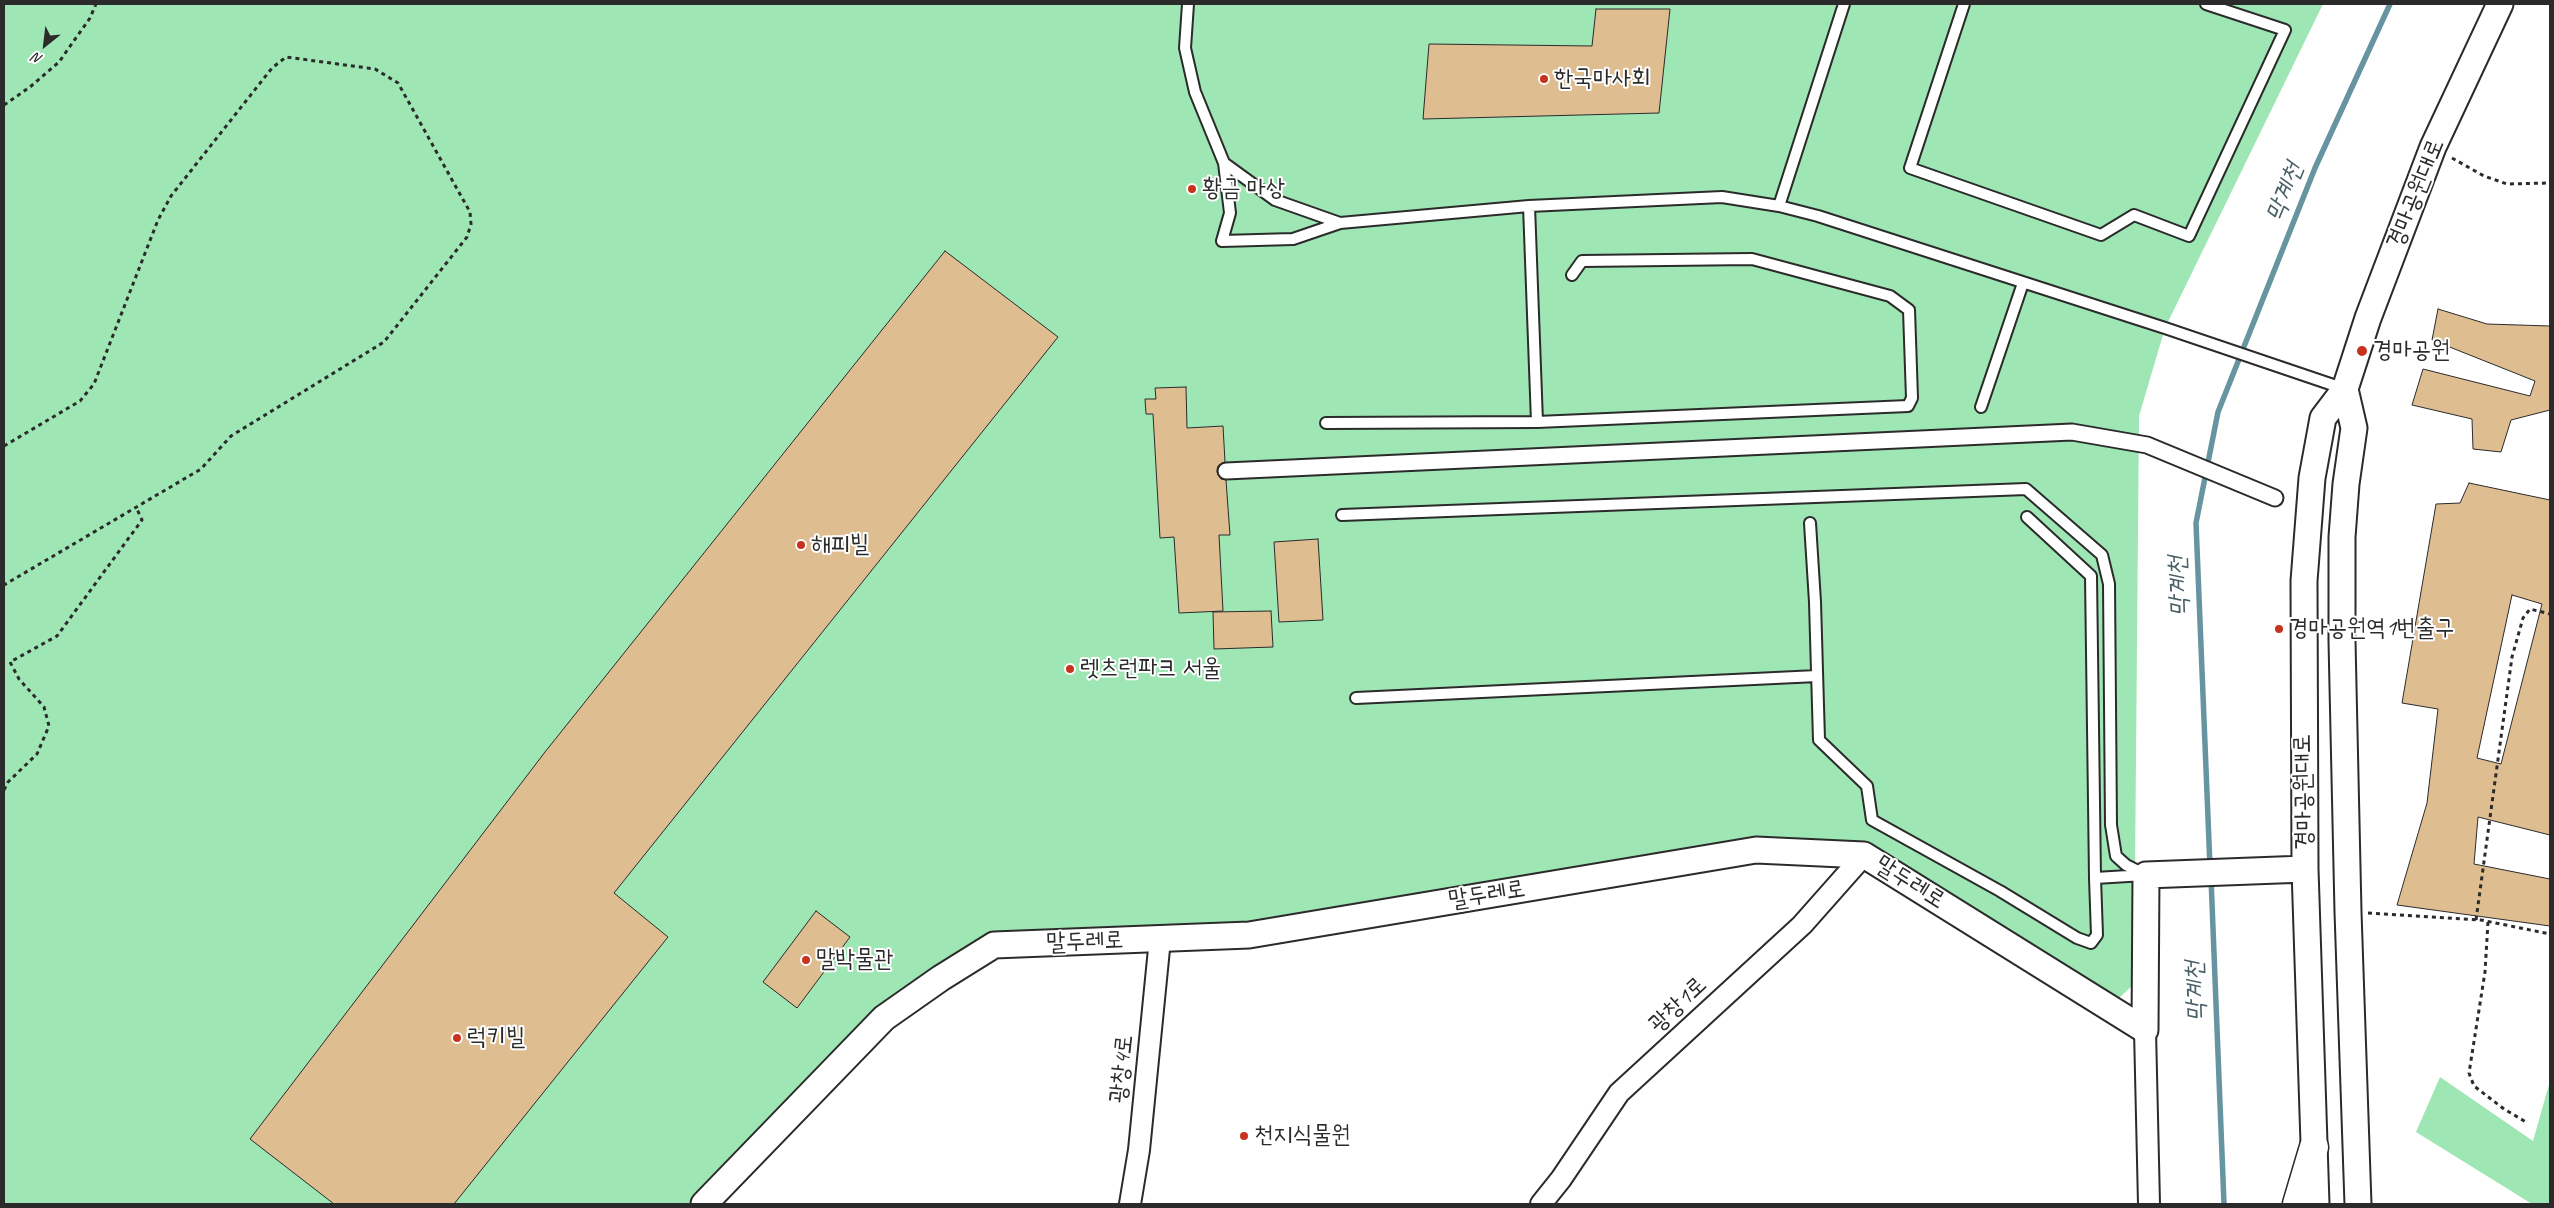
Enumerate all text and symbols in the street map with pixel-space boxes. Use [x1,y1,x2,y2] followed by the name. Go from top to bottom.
[20,20,70,70] north arrow
[30,49,45,68] text: N
[1554,65,1651,93] place label: 한국마사회
[1538,73,1550,85] marker: 한국마사회
[2381,135,2451,253] street label: 경마공원대로
[2260,158,2310,226] water label: 막계천
[1202,175,1285,203] place label: 황금 마상
[1186,183,1198,195] marker: 황금 마상
[2373,337,2450,365] place label: 경마공원
[2355,344,2369,358] marker: 경마공원
[811,531,869,559] place label: 해피빌
[795,539,807,551] marker: 해피빌
[2163,555,2195,617] water label: 막계천
[2289,615,2454,643] place label: 경마공원역1번출구
[2273,623,2285,635] marker: 경마공원역1번출구
[1080,655,1221,683] place label: 렛츠런파크 서울
[1064,663,1076,675] marker: 렛츠런파크 서울
[2289,734,2319,850] street label: 경마공원대로
[1870,850,1950,916] street label: 말두레로
[1447,875,1527,915] street label: 말두레로
[1046,926,1124,958] street label: 말두레로
[816,946,893,974] place label: 말박물관
[800,954,812,966] marker: 말박물관
[2180,960,2212,1022] water label: 막계천
[1643,971,1713,1039] street label: 광창1로
[467,1024,525,1052] place label: 럭키빌
[451,1032,463,1044] marker: 럭키빌
[1104,1033,1140,1105] street label: 광창4로
[1254,1122,1351,1150] place label: 천지식물원
[1238,1130,1250,1142] marker: 천지식물원

